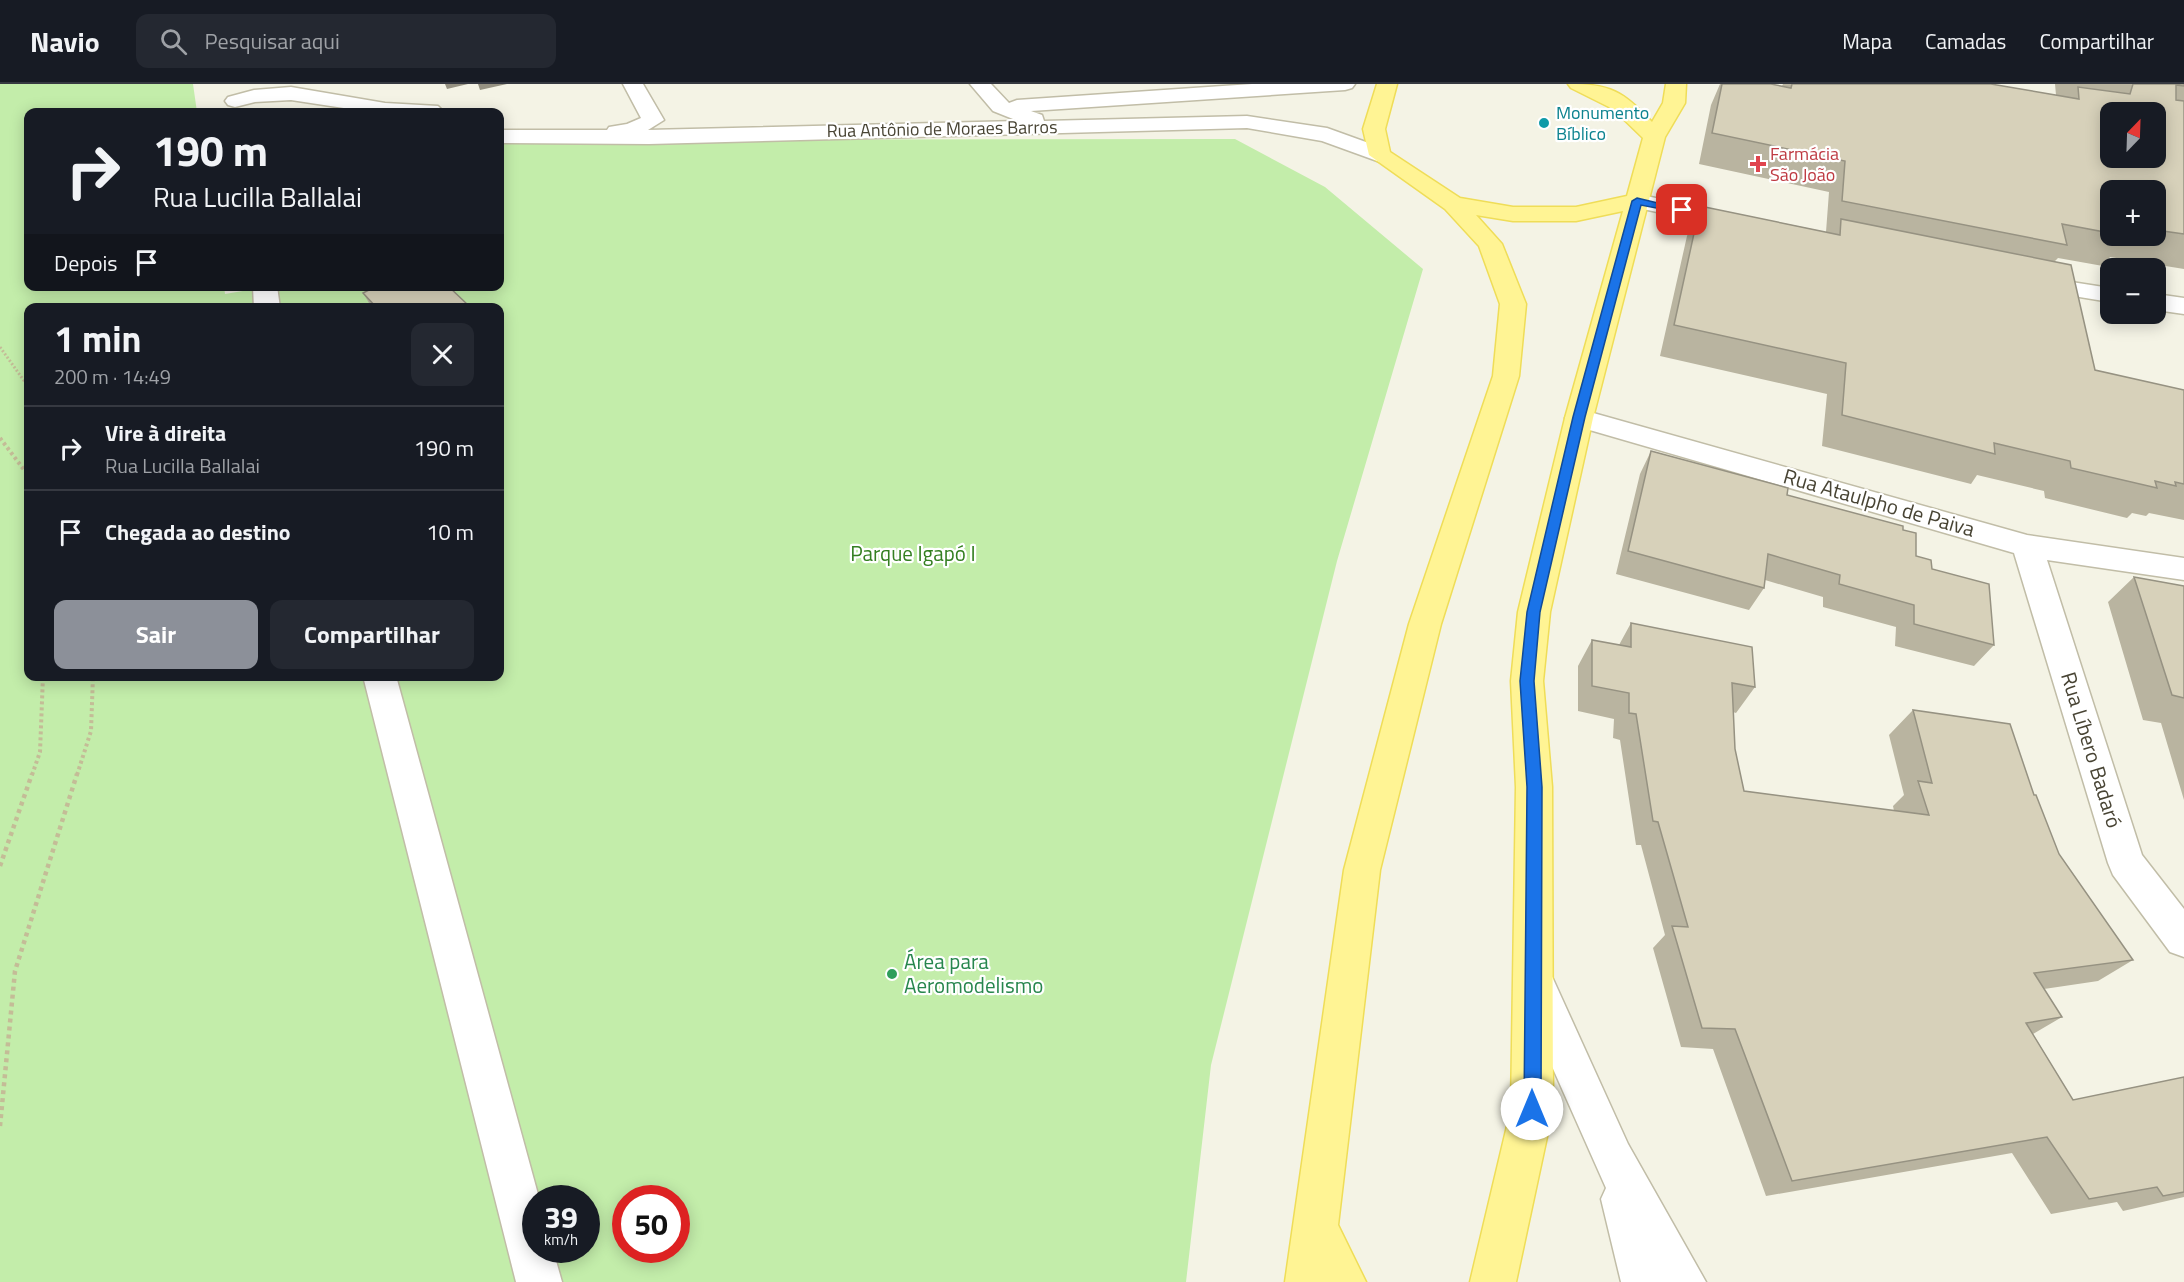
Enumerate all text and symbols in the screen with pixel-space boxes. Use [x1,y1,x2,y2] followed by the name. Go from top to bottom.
[136,14,556,68] search box
[30,20,100,63] text: Navio
[205,24,340,58] text: Pesquisar aqui
[157,25,190,58] icon: search
[1842,25,1892,57] text: Mapa
[1925,25,2006,57] text: Camadas
[2039,25,2154,57] text: Compartilhar
[1556,99,1649,147] place label: Monumento Bíblico
[2100,102,2166,168] north arrow
[2100,102,2166,324] map controls
[826,113,1058,144] street label: Rua Antônio de Moraes Barros
[1537,116,1551,130] marker: Monumento Bíblico
[153,118,268,182] text: 190 m
[54,132,132,210] icon: right
[1770,140,1839,188] place label: Farmácia São João
[1751,157,1765,171] marker: Farmácia São João
[153,176,362,217] text: Rua Lucilla Ballalai
[2100,180,2166,246] button: +
[1656,184,1707,235] pin
[1665,193,1698,226] icon: arrive
[54,246,118,280] text: Depois
[130,246,163,279] icon: arrive
[2100,258,2166,324] button: −
[54,311,141,366] text: 1 min
[411,323,474,386] button: close
[54,361,171,392] text: 200 m · 14:49
[105,416,226,450] text: Vire à direita
[414,431,474,465] text: 190 m
[54,432,87,465] icon: right
[105,450,260,481] text: Rua Lucilla Ballalai
[1780,459,1979,545] street label: Rua Ataulpho de Paiva
[105,515,291,549] text: Chegada ao destino
[426,515,474,549] text: 10 m
[54,516,87,549] icon: arrive
[850,537,976,569] park label: Parque Igapó I
[54,600,258,669] button: Sair
[270,600,474,669] button: Compartilhar
[2053,668,2131,832] street label: Rua Líbero Badaró
[904,945,1043,1001] place label: Área para Aeromodelismo
[885,967,899,981] marker: Área para Aeromodelismo
[1500,1077,1564,1141] position arrow
[612,1185,690,1263] speed limit sign: 50
[544,1194,578,1240] text: 39
[544,1228,578,1251] text: km/h

